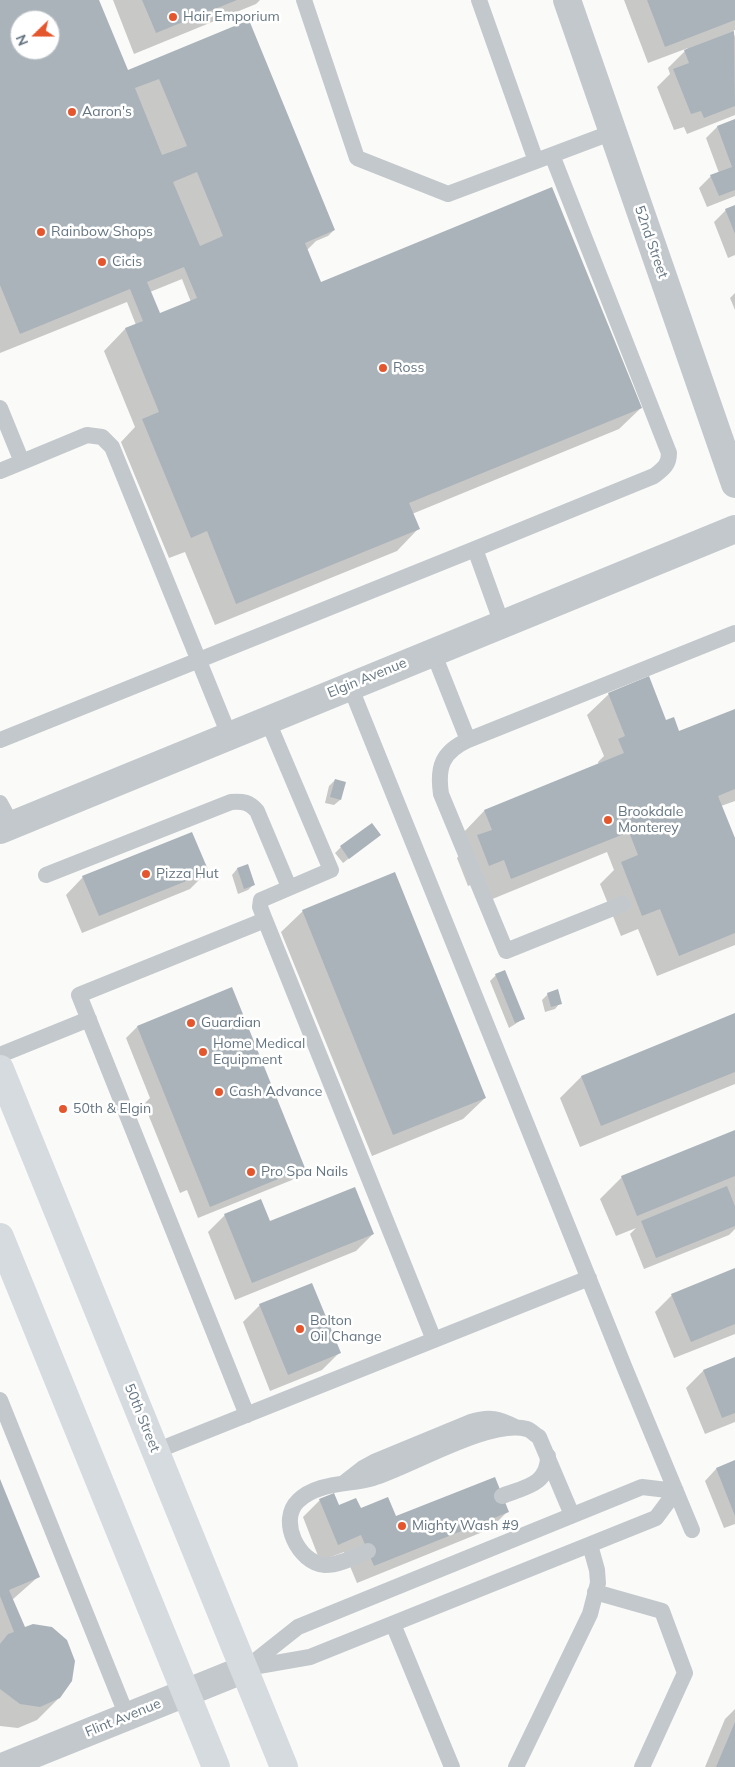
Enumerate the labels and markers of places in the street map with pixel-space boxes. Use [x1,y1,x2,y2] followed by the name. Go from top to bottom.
[183,9,280,25] place label: Hair Emporium
[167,11,179,23] marker: Hair Emporium
[82,104,132,120] place label: Aaron's
[66,106,78,118] marker: Aaron's
[51,224,153,240] place label: Rainbow Shops
[35,226,47,238] marker: Rainbow Shops
[112,254,142,270] place label: Cicis
[96,256,108,268] marker: Cicis
[393,360,424,376] place label: Ross
[377,362,389,374] marker: Ross
[618,804,683,836] place label: Brookdale Monterey
[602,814,614,826] marker: Brookdale Monterey
[156,866,219,882] place label: Pizza Hut
[140,868,152,880] marker: Pizza Hut
[201,1015,261,1031] place label: Guardian
[185,1017,197,1029] marker: Guardian
[213,1036,305,1068] place label: Home Medical Equipment
[197,1046,209,1058] marker: Home Medical Equipment
[229,1084,322,1100] place label: Cash Advance
[213,1086,225,1098] marker: Cash Advance
[73,1101,151,1117] place label: 50th & Elgin
[57,1103,69,1115] marker: 50th & Elgin
[261,1164,348,1180] place label: Pro Spa Nails
[245,1166,257,1178] marker: Pro Spa Nails
[310,1313,382,1345] place label: Bolton Oil Change
[294,1323,306,1335] marker: Bolton Oil Change
[412,1518,519,1534] place label: Mighty Wash #9
[396,1520,408,1532] marker: Mighty Wash #9

